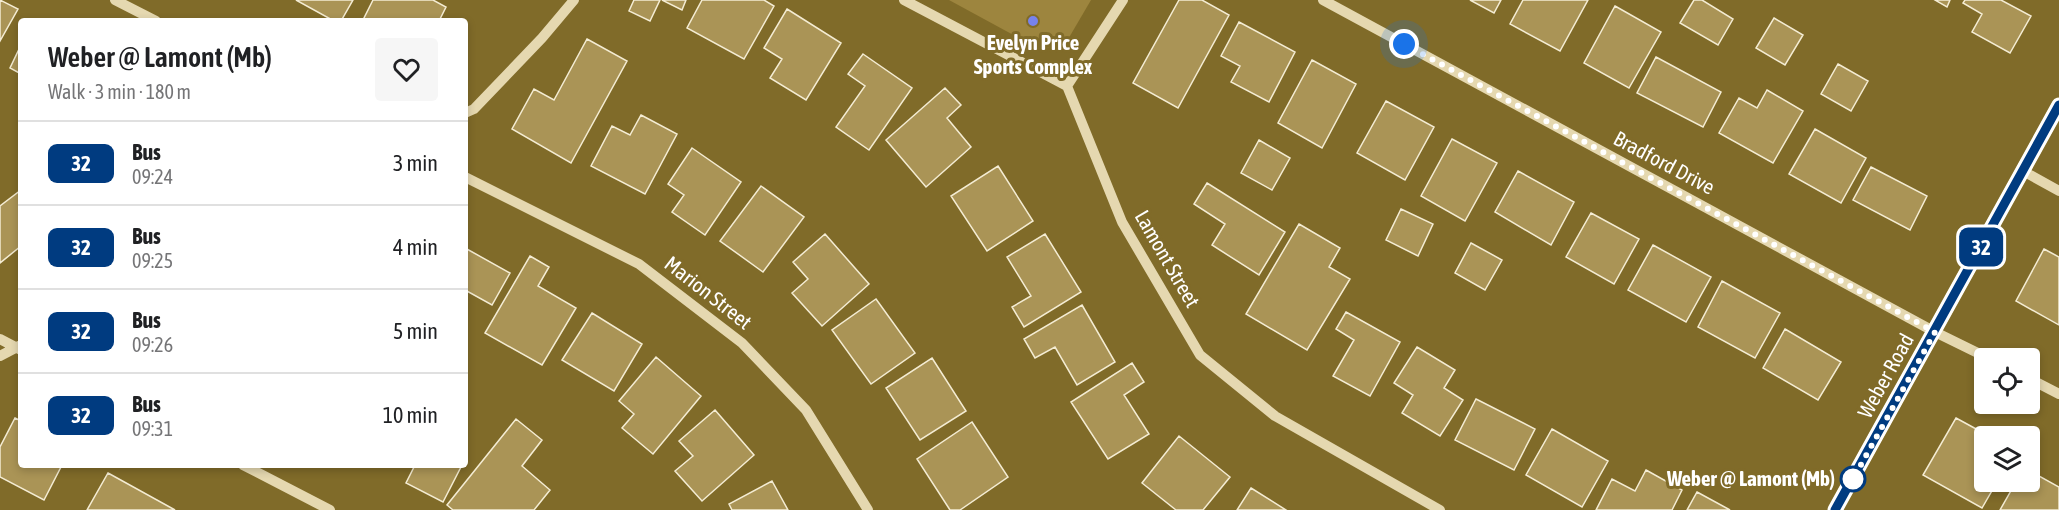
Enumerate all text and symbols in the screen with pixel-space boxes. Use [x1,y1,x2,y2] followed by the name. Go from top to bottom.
[1026,14,1040,28] marker: Evelyn Price Sports Complex
[1389,29,1419,59] your location
[974,30,1093,78] place label: Evelyn Price Sports Complex
[375,38,438,101] button: heart
[48,41,272,73] text: Weber @ Lamont (Mb)
[48,80,191,103] text: Walk · 3 min · 180 m
[1610,125,1719,199] street label: Bradford Drive
[132,139,161,165] text: Bus
[393,150,438,176] text: 3 min
[71,151,91,175] text: 32
[132,165,173,188] text: 09:24
[1130,206,1205,311] street label: Lamont Street
[132,223,161,249] text: Bus
[1954,228,2008,266] line badge: 32
[393,234,438,260] text: 4 min
[71,235,91,259] text: 32
[1971,235,1991,259] text: 32
[132,249,173,272] text: 09:25
[660,251,757,334] street label: Marion Street
[132,307,161,333] text: Bus
[393,318,438,344] text: 5 min
[71,319,91,343] text: 32
[1852,329,1918,422] street label: Weber Road
[132,333,173,356] text: 09:26
[1974,348,2040,492] map controls
[1974,348,2040,414] button: locate
[132,391,161,417] text: Bus
[383,402,438,428] text: 10 min
[71,403,91,427] text: 32
[132,417,173,440] text: 09:31
[1974,426,2040,492] button: layers
[1666,466,1835,490] place label: Weber @ Lamont (Mb)
[1840,466,1866,492] marker: Weber @ Lamont (Mb)

